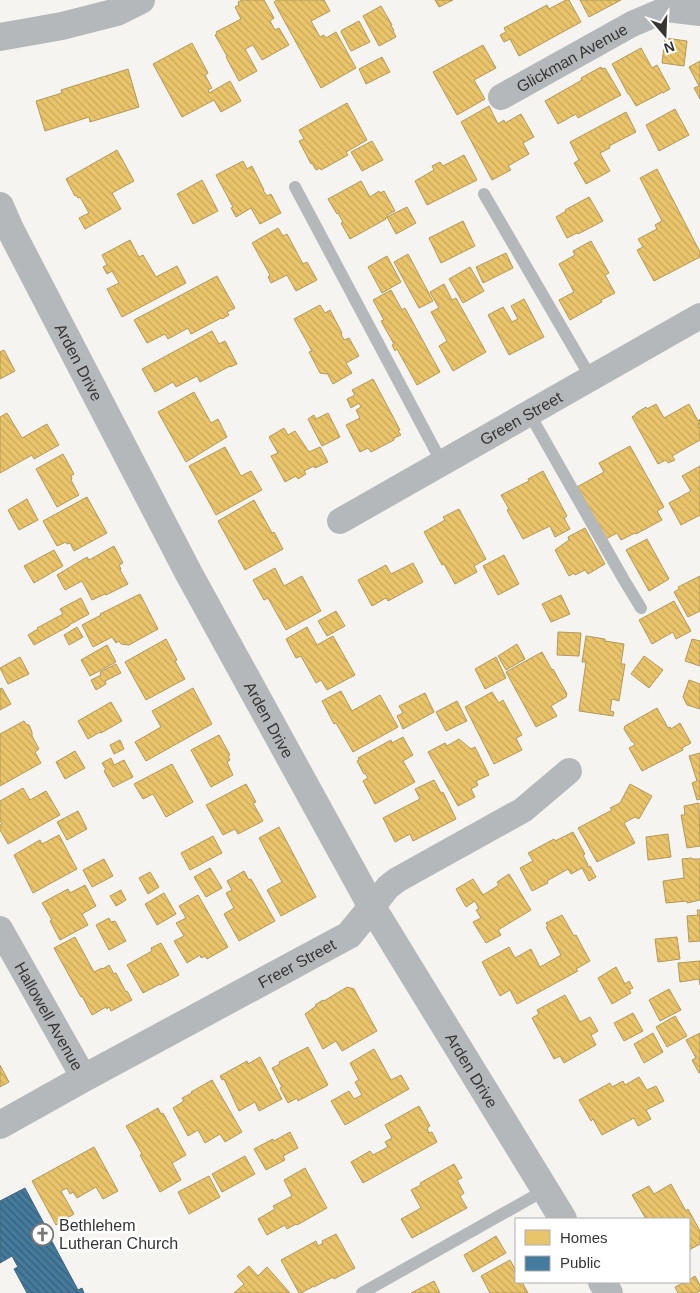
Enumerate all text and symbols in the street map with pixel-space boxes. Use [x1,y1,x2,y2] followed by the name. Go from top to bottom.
[640,10,690,60] north arrow
[513,20,630,95] street label: Glickman Avenue
[662,38,677,57] text: N
[52,321,106,404] street label: Arden Drive
[477,388,565,448] street label: Green Street
[241,679,297,761] street label: Arden Drive
[255,935,339,991] street label: Freer Street
[12,959,86,1073] street label: Hallowell Avenue
[443,1030,501,1111] street label: Arden Drive
[59,1217,178,1252] place label: Bethlehem Lutheran Church
[515,1218,690,1283] legend
[31,1222,55,1246] church icon: Bethlehem Lutheran Church
[560,1229,608,1246] text: Homes
[560,1254,601,1271] text: Public

